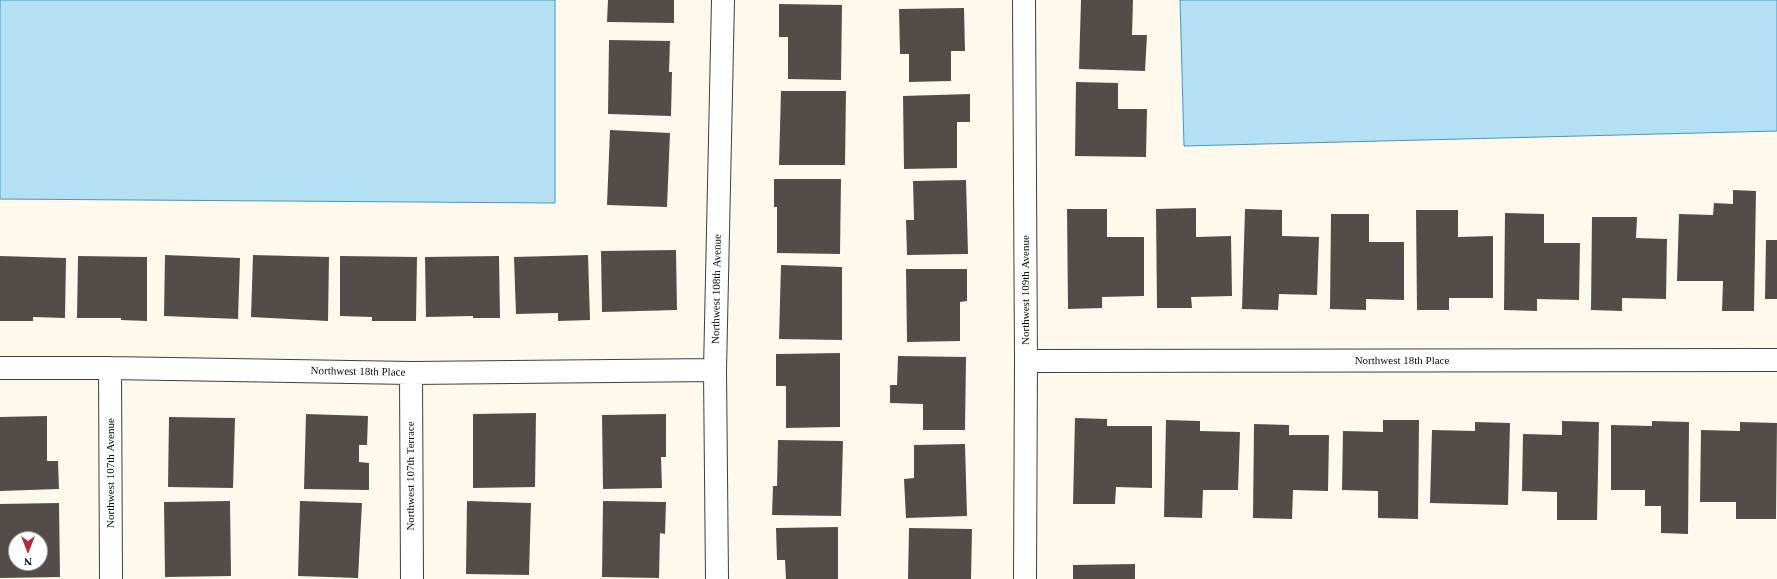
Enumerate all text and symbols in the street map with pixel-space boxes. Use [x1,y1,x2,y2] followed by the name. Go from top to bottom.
[709,234,725,344] street label: Northwest 108th Avenue
[1019,235,1033,345] street label: Northwest 109th Avenue
[1355,354,1449,368] street label: Northwest 18th Place
[311,365,405,379] street label: Northwest 18th Place
[104,418,118,528] street label: Northwest 107th Avenue
[404,421,418,531] street label: Northwest 107th Terrace
[8,531,48,571] north arrow
[24,556,32,568] text: N

